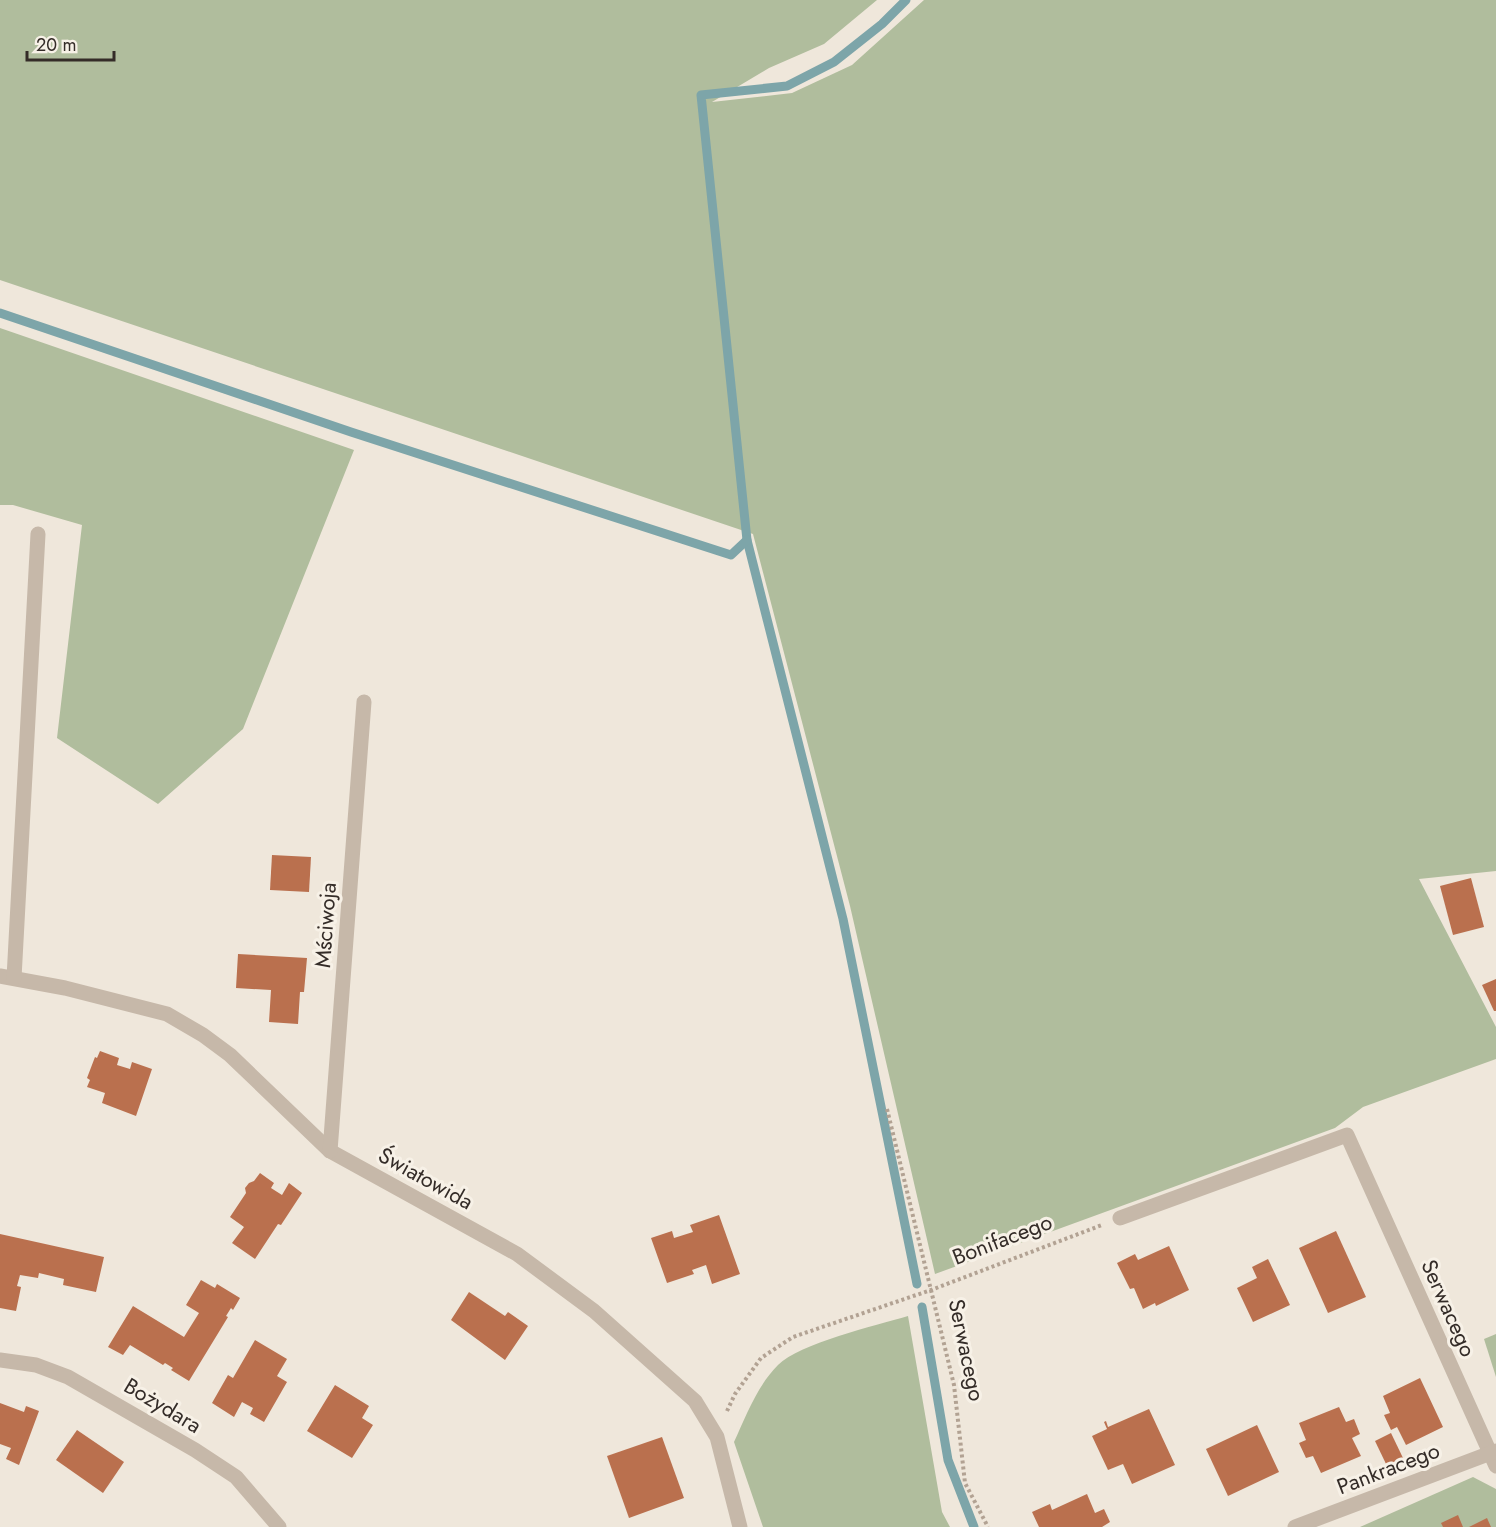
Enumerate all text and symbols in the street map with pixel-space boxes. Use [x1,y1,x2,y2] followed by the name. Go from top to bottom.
[27,24,114,62] scale bar
[36,32,76,58] text: 20 m
[306,881,344,969] street label: Mściwoja
[373,1139,479,1217] street label: Światowida
[947,1205,1057,1273] street label: Bonifacego
[1413,1254,1485,1362] street label: Serwacego
[941,1296,993,1404] street label: Serwacego
[118,1369,208,1441] street label: Bożydara
[1332,1434,1444,1502] street label: Pankracego

